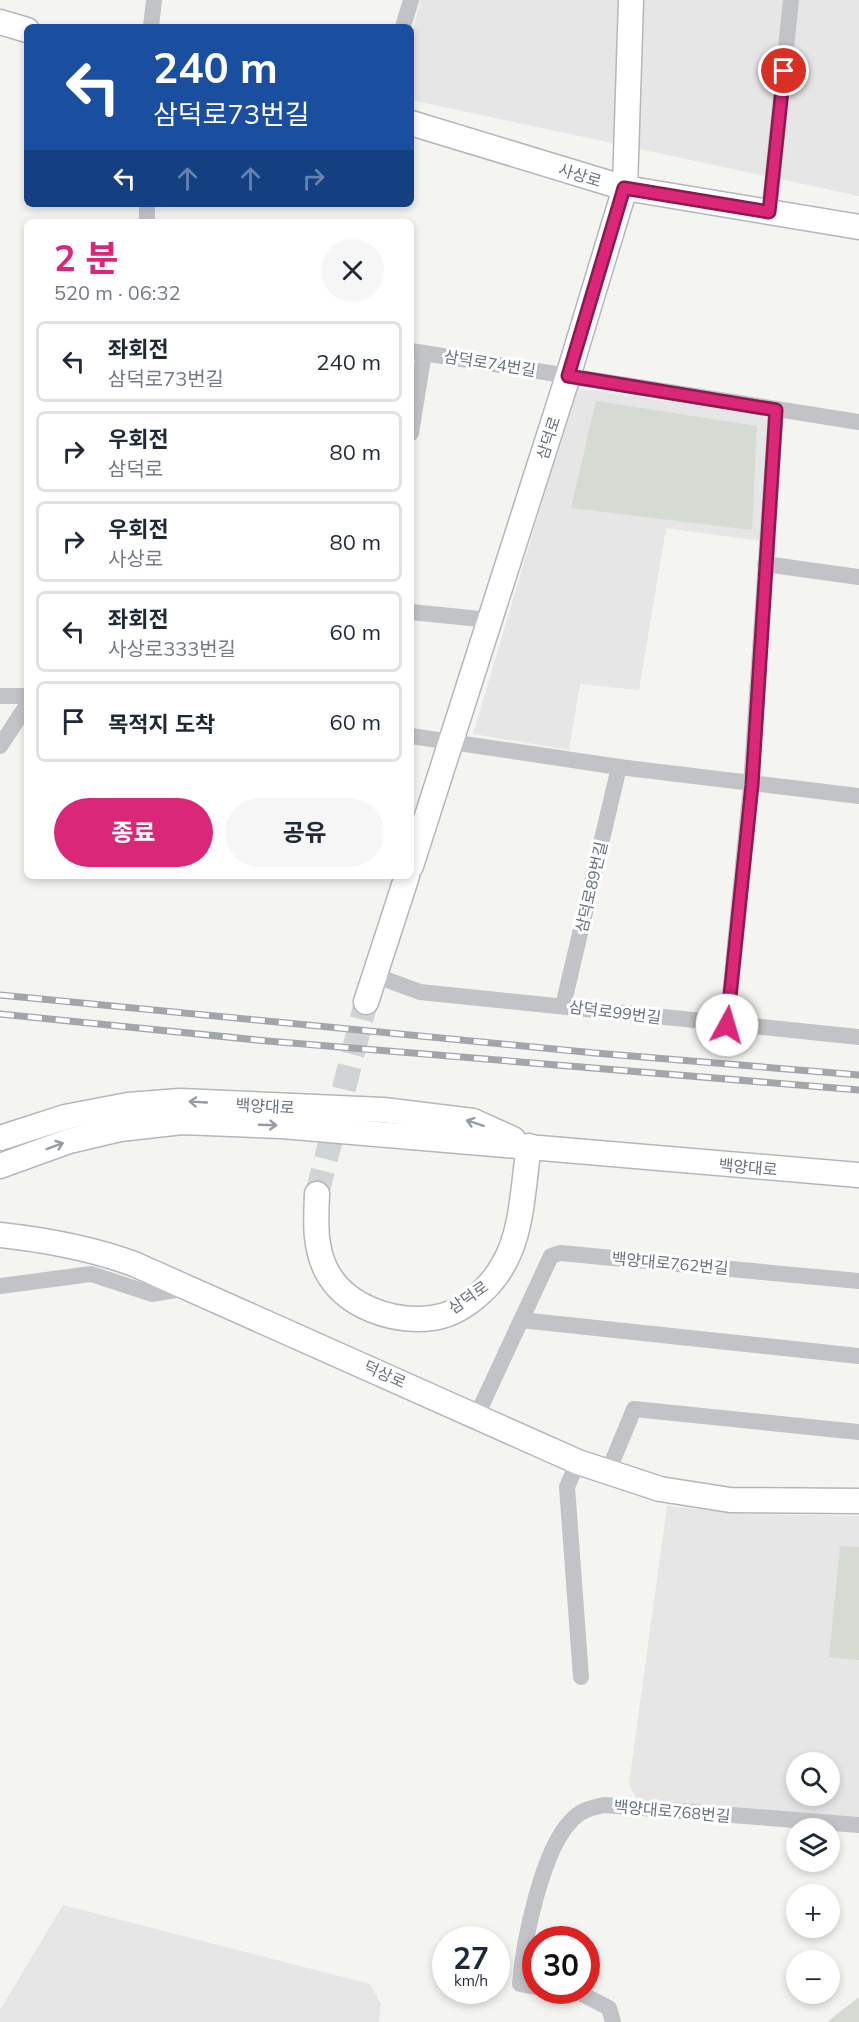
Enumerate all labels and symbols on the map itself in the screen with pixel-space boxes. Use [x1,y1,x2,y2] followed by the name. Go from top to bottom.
[758,45,809,96] pin
[556,159,604,191] street label: 사상로
[443,346,537,380] street label: 삼덕로74번길
[532,414,564,462] street label: 삼덕로
[571,840,611,934] street label: 삼덕로89번길
[695,993,759,1057] position arrow
[568,996,662,1028] street label: 삼덕로99번길
[235,1094,295,1118] street label: 백양대로
[188,1097,208,1108] one-way arrow
[466,1117,485,1128] one-way arrow
[258,1120,278,1131] one-way arrow
[45,1140,64,1151] one-way arrow
[718,1154,778,1180] street label: 백양대로
[611,1248,729,1278] street label: 백양대로762번길
[444,1276,492,1318] street label: 삼덕로
[361,1356,409,1392] street label: 덕상로
[613,1796,731,1826] street label: 백양대로768번길
[522,1926,600,2004] speed limit sign: 30

